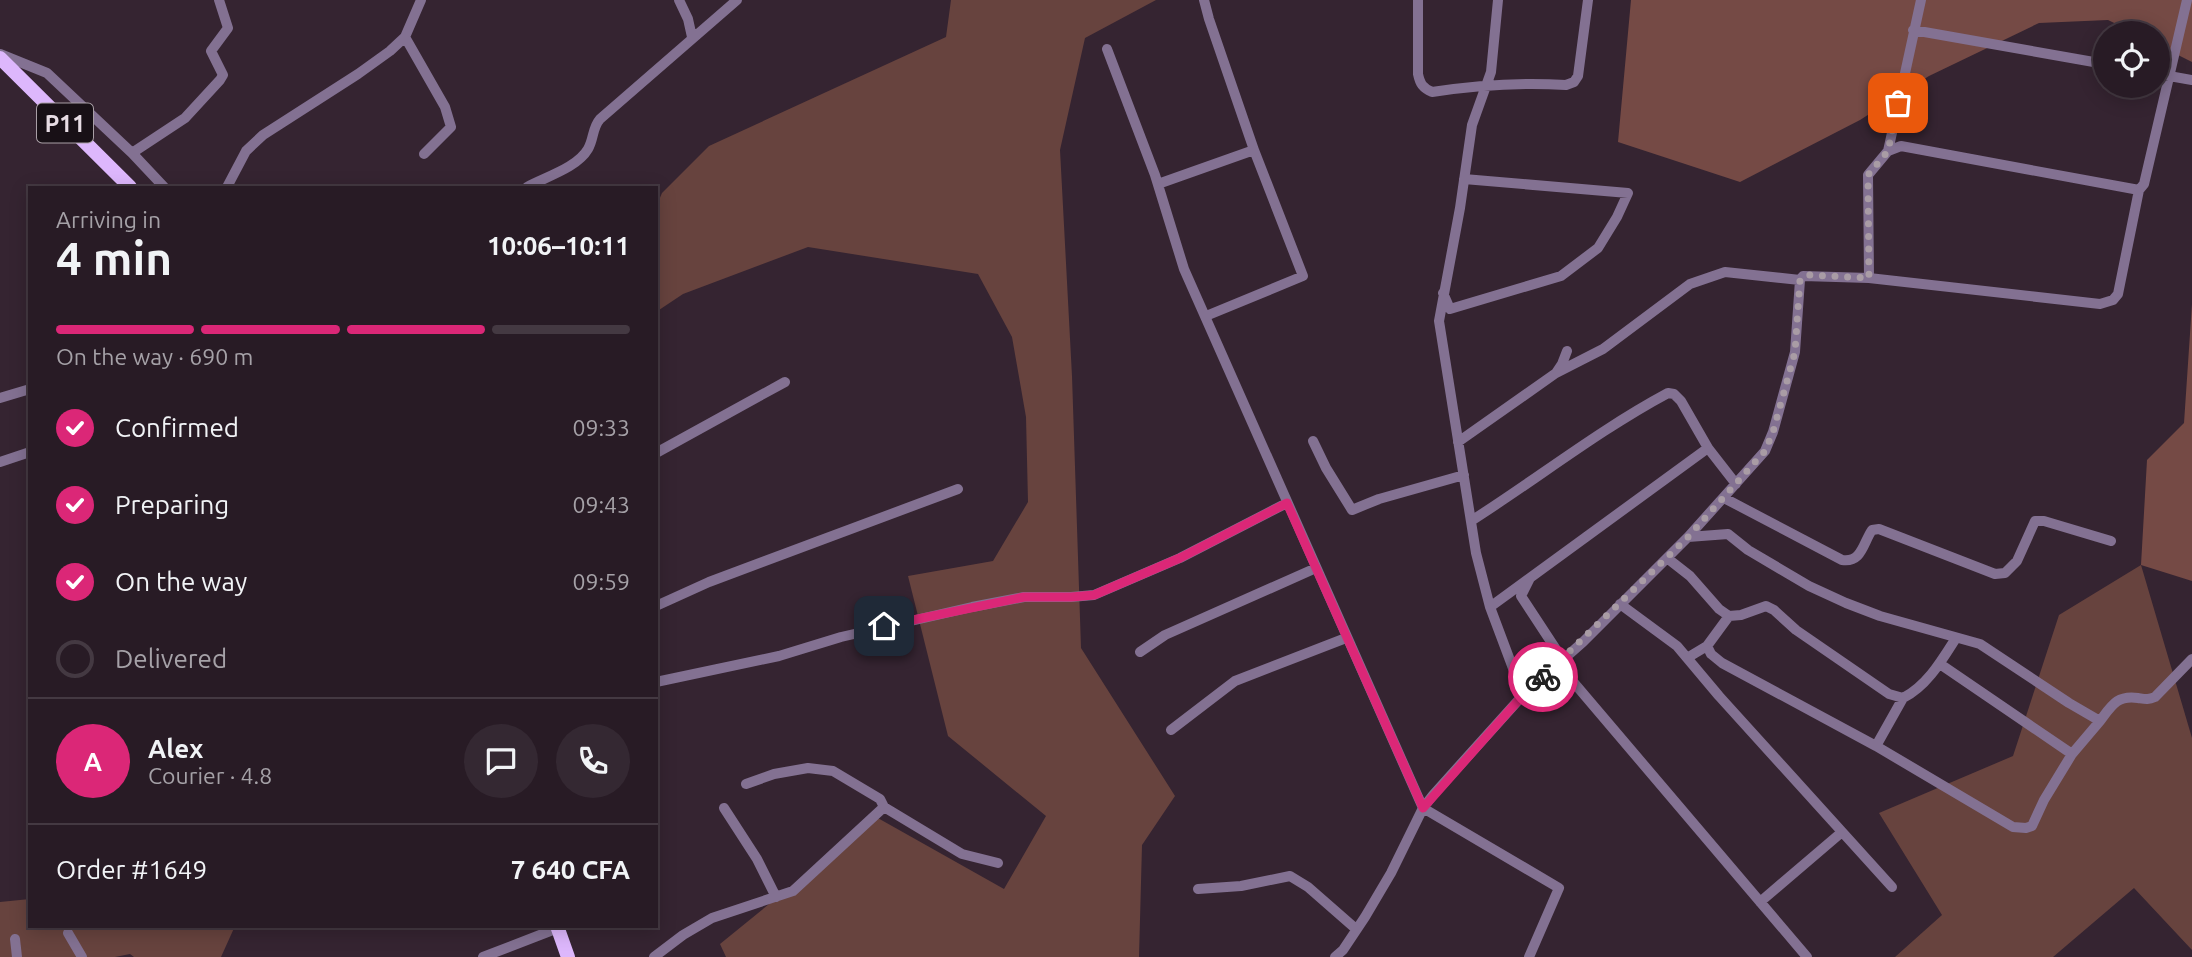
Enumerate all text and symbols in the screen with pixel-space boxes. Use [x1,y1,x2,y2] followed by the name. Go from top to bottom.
[2093,21,2170,98] map controls
[2093,21,2170,98] button: locate
[1868,73,1928,133] pin
[1879,84,1917,122] icon: bag
[37,104,93,142] road number: P11
[56,207,161,232] text: Arriving in
[487,231,630,260] text: 10:06–10:11
[56,232,172,284] text: 4 min
[56,344,253,369] text: On the way · 690 m
[56,409,94,447] icon: check
[115,413,239,442] text: Confirmed
[572,415,630,440] text: 09:33
[56,486,94,524] icon: check
[115,490,229,519] text: Preparing
[572,492,630,517] text: 09:43
[56,563,94,601] icon: check
[115,567,247,596] text: On the way
[572,569,630,594] text: 09:59
[854,596,914,656] pin
[865,607,903,645] icon: home
[1508,642,1578,712] courier
[115,644,227,673] text: Delivered
[1524,658,1562,696] icon: bike
[464,724,538,798] button: chat
[556,724,630,798] button: phone
[148,734,203,763] text: Alex
[84,747,102,776] text: A
[148,763,272,788] text: Courier · 4.8
[56,855,207,884] text: Order #1649
[511,855,630,884] text: 7 640 CFA

